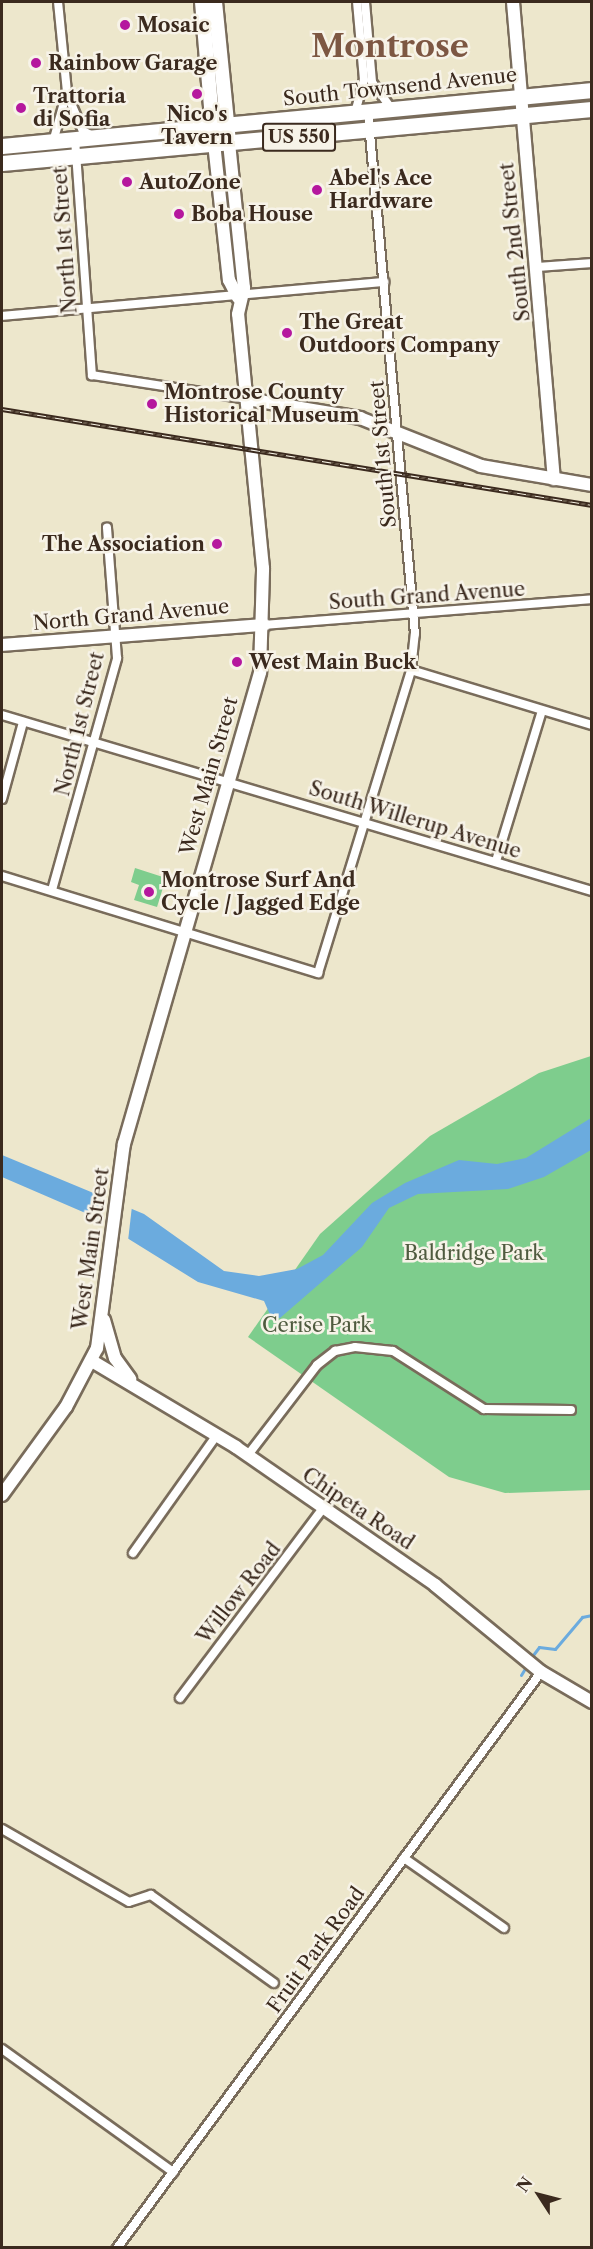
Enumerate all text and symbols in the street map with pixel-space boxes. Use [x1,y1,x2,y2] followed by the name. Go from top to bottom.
[137,13,209,37] place label: Mosaic
[118,18,132,32] marker: Mosaic
[311,27,469,65] district label: Montrose
[48,51,218,75] place label: Rainbow Garage
[29,56,43,70] marker: Rainbow Garage
[281,63,519,111] street label: South Townsend Avenue
[33,84,126,131] place label: Trattoria di Sofia
[190,87,204,101] marker: Nico's Tavern
[14,101,28,115] marker: Trattoria di Sofia
[161,103,233,150] place label: Nico's Tavern
[262,122,336,152] road number: US 550
[495,161,535,323] street label: South 2nd Street
[48,165,82,315] street label: North 1st Street
[329,166,433,213] place label: Abel's Ace Hardware
[139,170,241,194] place label: AutoZone
[120,175,134,189] marker: AutoZone
[310,183,324,197] marker: Abel's Ace Hardware
[191,202,313,226] place label: Boba House
[172,207,186,221] marker: Boba House
[299,310,500,357] place label: The Great Outdoors Company
[280,326,294,340] marker: The Great Outdoors Company
[365,379,401,529] street label: South 1st Street
[164,380,359,427] place label: Montrose County Historical Museum
[145,397,159,411] marker: Montrose County Historical Museum
[41,532,205,556] place label: The Association
[210,537,224,551] marker: The Association
[328,577,526,615] street label: South Grand Avenue
[31,594,231,636] street label: North Grand Avenue
[50,649,110,799] street label: North 1st Street
[249,650,416,674] place label: West Main Buck
[230,655,244,669] marker: West Main Buck
[175,694,243,858] street label: West Main Street
[305,776,525,864] street label: South Willerup Avenue
[161,868,360,915] place label: Montrose Surf And Cycle / Jagged Edge
[142,885,156,899] marker: Montrose Surf And Cycle / Jagged Edge
[68,1166,114,1332] street label: West Main Street
[404,1241,544,1265] park label: Baldridge Park
[262,1313,372,1337] park label: Cerise Park
[297,1463,419,1555] street label: Chipeta Road
[192,1537,286,1649] street label: Willow Road
[262,1882,370,2018] street label: Fruit Park Road
[509,2165,569,2225] north arrow
[512,2173,537,2196] text: N

